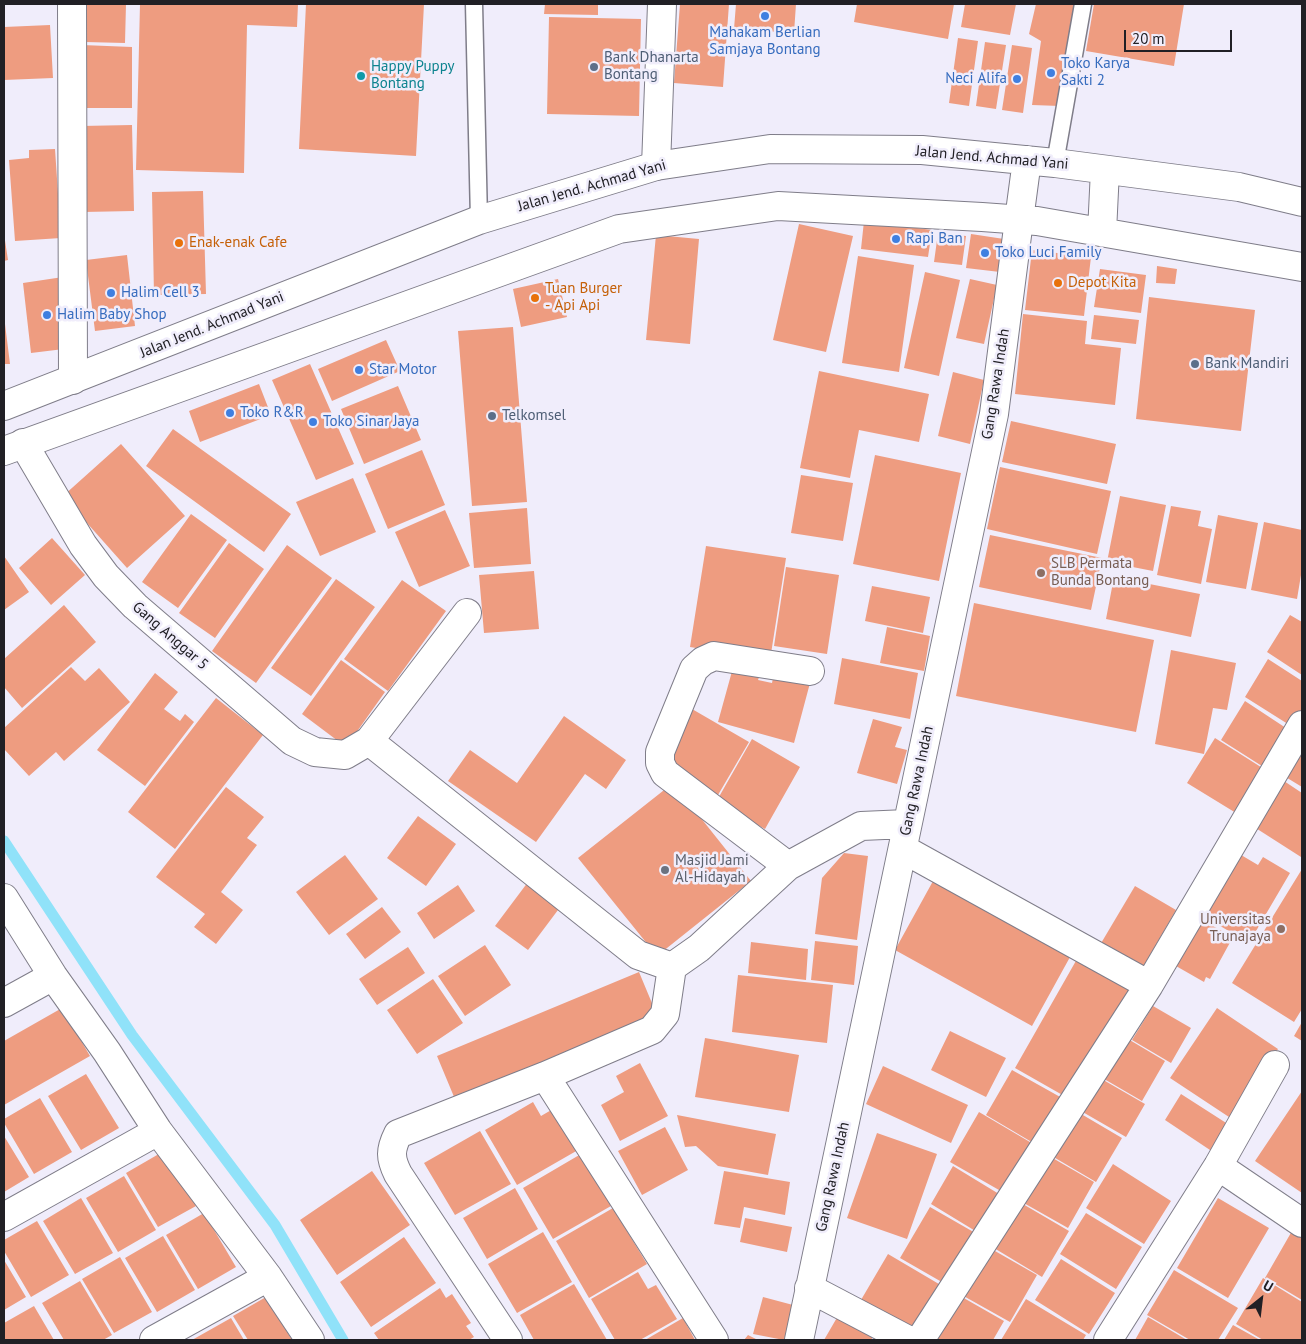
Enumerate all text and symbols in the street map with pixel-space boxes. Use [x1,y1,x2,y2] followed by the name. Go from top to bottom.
[759,10,771,22] marker: Mahakam Berlian Samjaya Bontang
[1126,20,1234,52] scale bar
[709,24,821,59] place label: Mahakam Berlian Samjaya Bontang
[1132,29,1165,48] text: 20 m
[604,49,699,84] place label: Bank Dhanarta Bontang
[1061,55,1130,90] place label: Toko Karya Sakti 2
[371,58,455,93] place label: Happy Puppy Bontang
[588,61,600,73] marker: Bank Dhanarta Bontang
[1045,67,1057,79] marker: Toko Karya Sakti 2
[355,70,367,82] marker: Happy Puppy Bontang
[945,70,1007,88] place label: Neci Alifa
[1011,73,1023,85] marker: Neci Alifa
[915,142,1069,174] street label: Jalan Jend. Achmad Yani
[516,156,668,216] street label: Jalan Jend. Achmad Yani
[906,230,963,248] place label: Rapi Ban
[890,233,902,245] marker: Rapi Ban
[189,234,287,252] place label: Enak-enak Cafe
[173,237,185,249] marker: Enak-enak Cafe
[995,244,1102,262] place label: Toko Luci Family
[979,247,991,259] marker: Toko Luci Family
[1068,274,1136,292] place label: Depot Kita
[1052,277,1064,289] marker: Depot Kita
[545,280,622,315] place label: Tuan Burger - Api Api
[121,284,200,302] place label: Halim Cell 3
[105,287,117,299] marker: Halim Cell 3
[137,288,287,362] street label: Jalan Jend. Achmad Yani
[529,292,541,304] marker: Tuan Burger - Api Api
[57,306,167,324] place label: Halim Baby Shop
[41,309,53,321] marker: Halim Baby Shop
[978,327,1014,441] street label: Gang Rawa Indah
[1205,355,1289,373] place label: Bank Mandiri
[1189,358,1201,370] marker: Bank Mandiri
[369,361,437,379] place label: Star Motor
[353,364,365,376] marker: Star Motor
[240,404,304,422] place label: Toko R&R
[224,407,236,419] marker: Toko R&R
[502,407,566,425] place label: Telkomsel
[486,410,498,422] marker: Telkomsel
[323,413,419,431] place label: Toko Sinar Jaya
[307,416,319,428] marker: Toko Sinar Jaya
[1051,555,1149,590] place label: SLB Permata Bunda Bontang
[1035,567,1047,579] marker: SLB Permata Bunda Bontang
[128,598,212,674] street label: Gang Anggar 5
[897,724,937,838] street label: Gang Rawa Indah
[675,852,749,887] place label: Masjid Jami Al-Hidayah
[659,864,671,876] marker: Masjid Jami Al-Hidayah
[1200,911,1271,946] place label: Universitas Trunajaya
[1275,923,1287,935] marker: Universitas Trunajaya
[813,1120,853,1234] street label: Gang Rawa Indah
[1236,1274,1286,1324] north arrow
[1260,1276,1276,1296] text: U

